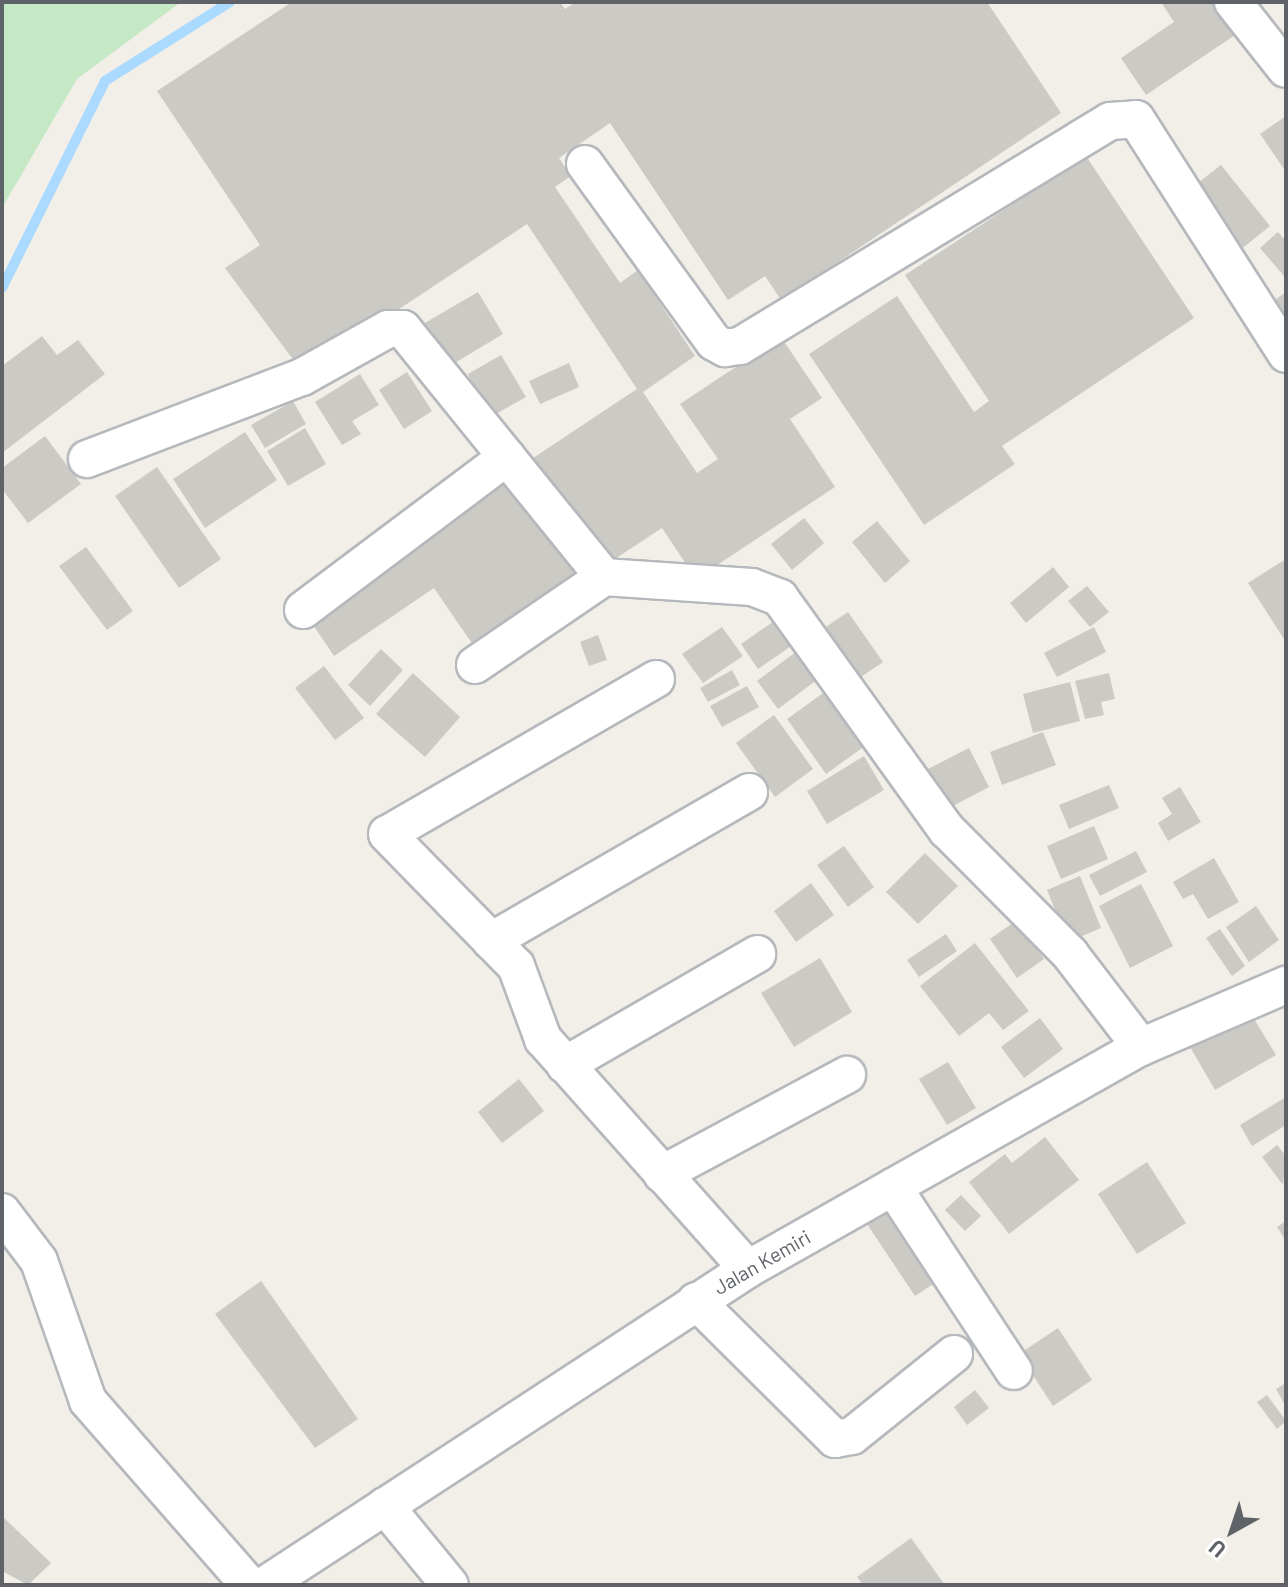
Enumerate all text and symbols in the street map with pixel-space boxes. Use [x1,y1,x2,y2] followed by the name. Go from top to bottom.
[709,1225,815,1299] street label: Jalan Kemiri
[1192,1491,1272,1571] north arrow
[1203,1535,1230,1564] text: U

